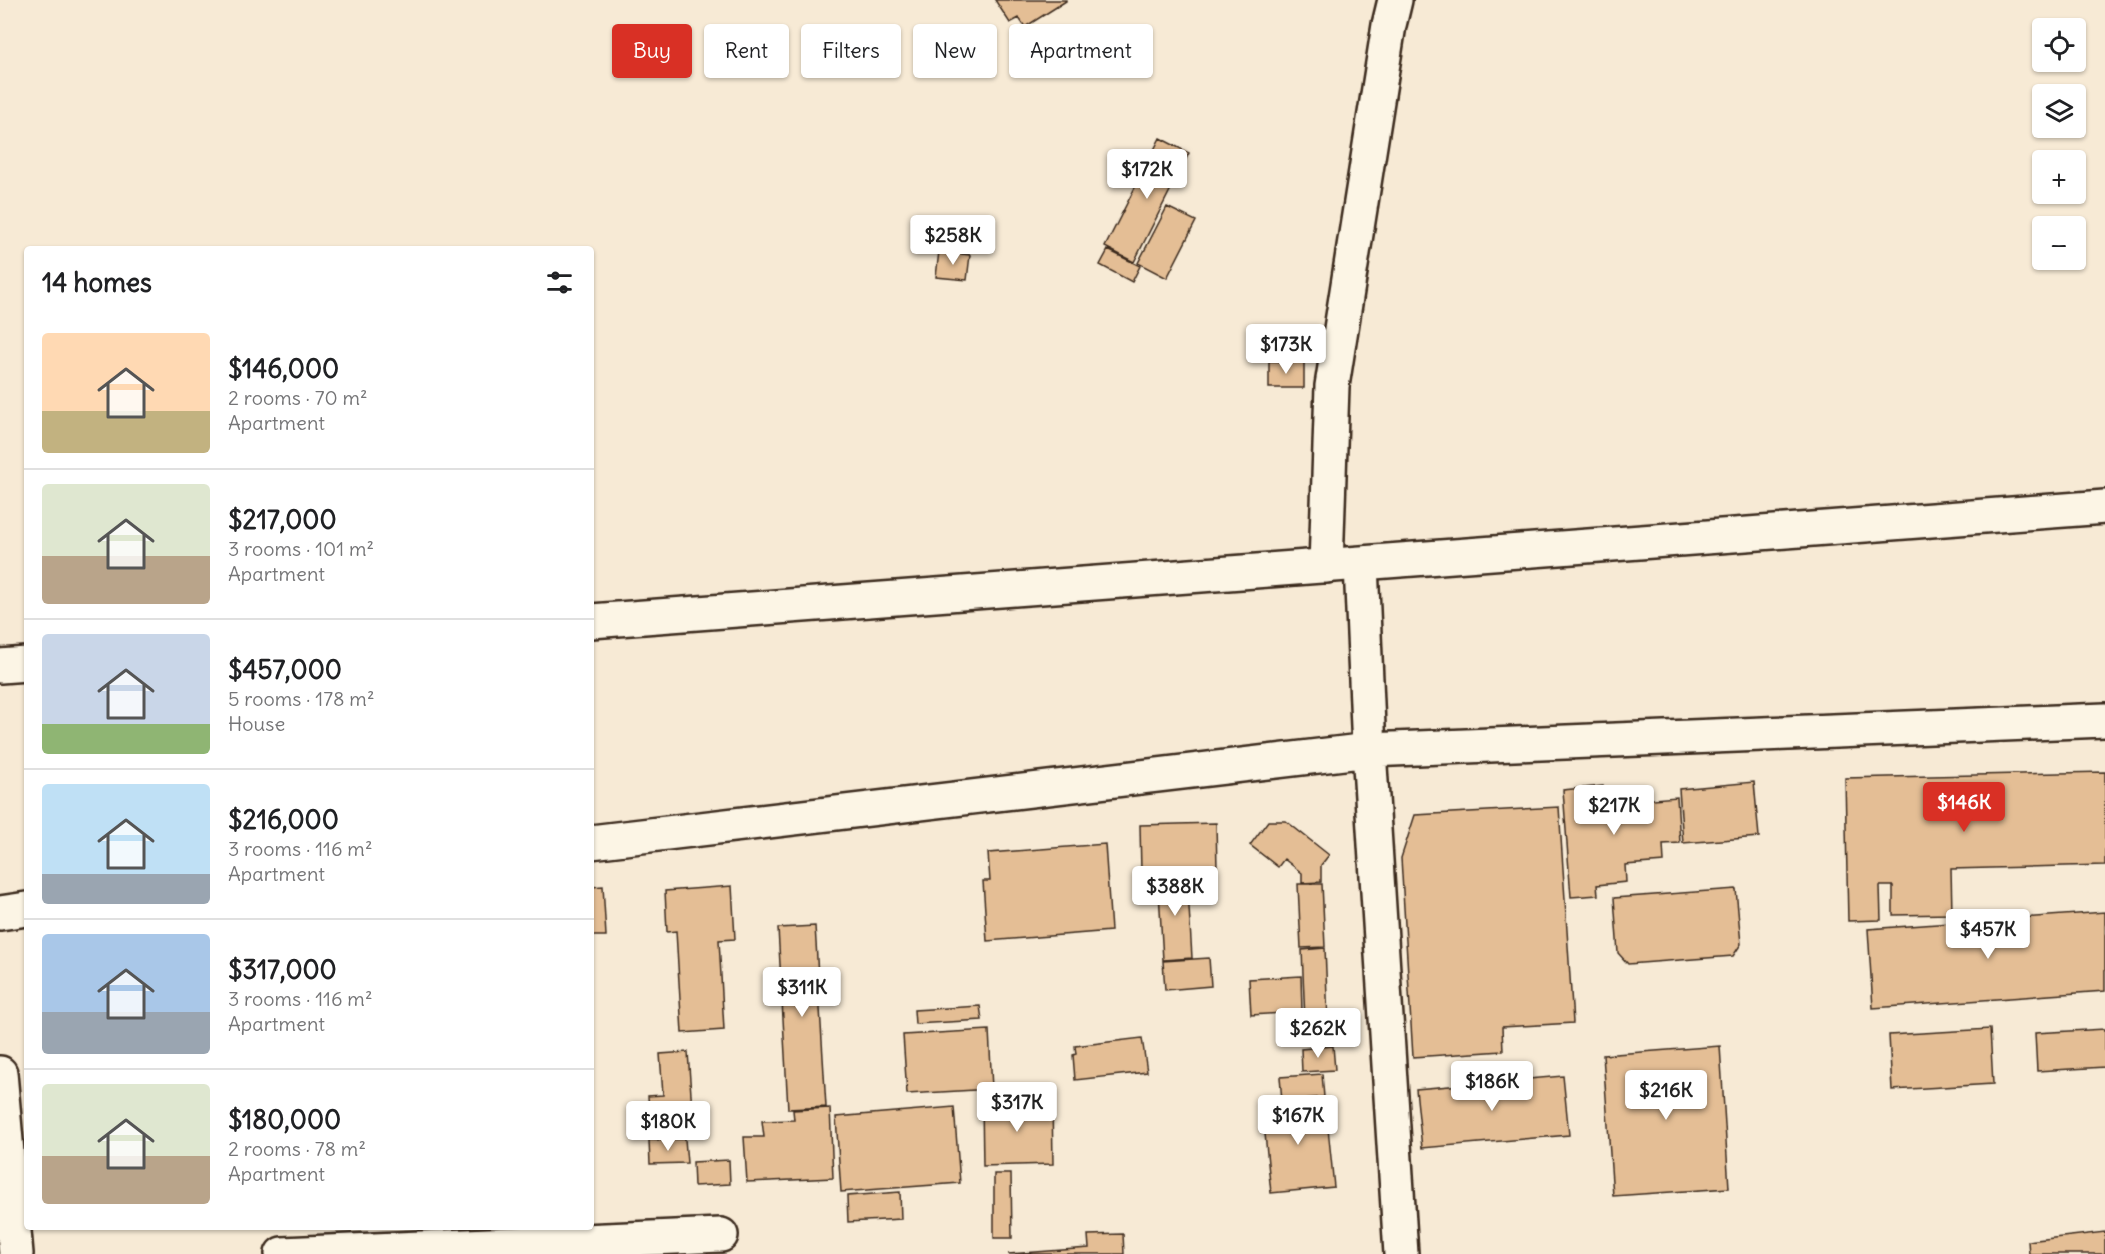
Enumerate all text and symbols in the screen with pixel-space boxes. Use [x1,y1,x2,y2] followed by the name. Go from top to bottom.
[2032,18,2086,270] map controls
[2032,18,2086,72] button: locate
[612,24,692,78] chip: Buy
[704,24,789,78] chip: Rent
[801,24,901,78] chip: Filters
[913,24,997,78] chip: New
[1009,24,1153,78] chip: Apartment
[2032,84,2086,138] button: layers
[1105,149,1189,200] pin: $172K
[2032,150,2086,204] button: +
[1121,156,1173,181] text: $172K
[911,215,995,266] pin: $258K
[2032,216,2086,270] button: −
[924,222,982,247] text: $258K
[42,266,152,299] text: 14 homes
[543,266,576,299] icon: filters
[1244,324,1328,375] pin: $173K
[1260,331,1312,356] text: $173K
[228,352,339,385] text: $146,000
[90,357,162,429] icon: home
[228,385,368,410] text: 2 rooms · 70 m²
[228,410,325,435] text: Apartment
[228,503,337,536] text: $217,000
[90,508,162,580] icon: home
[228,536,374,561] text: 3 rooms · 101 m²
[228,561,325,586] text: Apartment
[228,653,342,686] text: $457,000
[90,658,162,730] icon: home
[228,686,374,711] text: 5 rooms · 178 m²
[228,711,285,736] text: House
[1922,782,2006,833] pin: $146K
[1572,785,1656,836] pin: $217K
[1937,789,1991,814] text: $146K
[1588,792,1640,817] text: $217K
[228,803,339,836] text: $216,000
[90,808,162,880] icon: home
[228,836,372,861] text: 3 rooms · 116 m²
[228,861,325,886] text: Apartment
[1133,866,1217,917] pin: $388K
[1146,873,1204,898] text: $388K
[1946,909,2030,960] pin: $457K
[1960,916,2016,941] text: $457K
[228,953,337,986] text: $317,000
[90,958,162,1030] icon: home
[760,967,844,1018] pin: $311K
[777,974,827,999] text: $311K
[228,986,372,1011] text: 3 rooms · 116 m²
[1276,1008,1360,1059] pin: $262K
[228,1011,325,1036] text: Apartment
[1290,1015,1346,1040] text: $262K
[1450,1061,1534,1112] pin: $186K
[1465,1068,1519,1093] text: $186K
[1624,1070,1708,1121] pin: $216K
[1639,1077,1693,1102] text: $216K
[975,1082,1059,1133] pin: $317K
[991,1089,1043,1114] text: $317K
[1256,1095,1340,1146] pin: $167K
[626,1101,710,1152] pin: $180K
[1272,1102,1324,1127] text: $167K
[228,1103,341,1136] text: $180,000
[90,1108,162,1180] icon: home
[640,1108,696,1133] text: $180K
[228,1136,366,1161] text: 2 rooms · 78 m²
[228,1161,325,1186] text: Apartment

